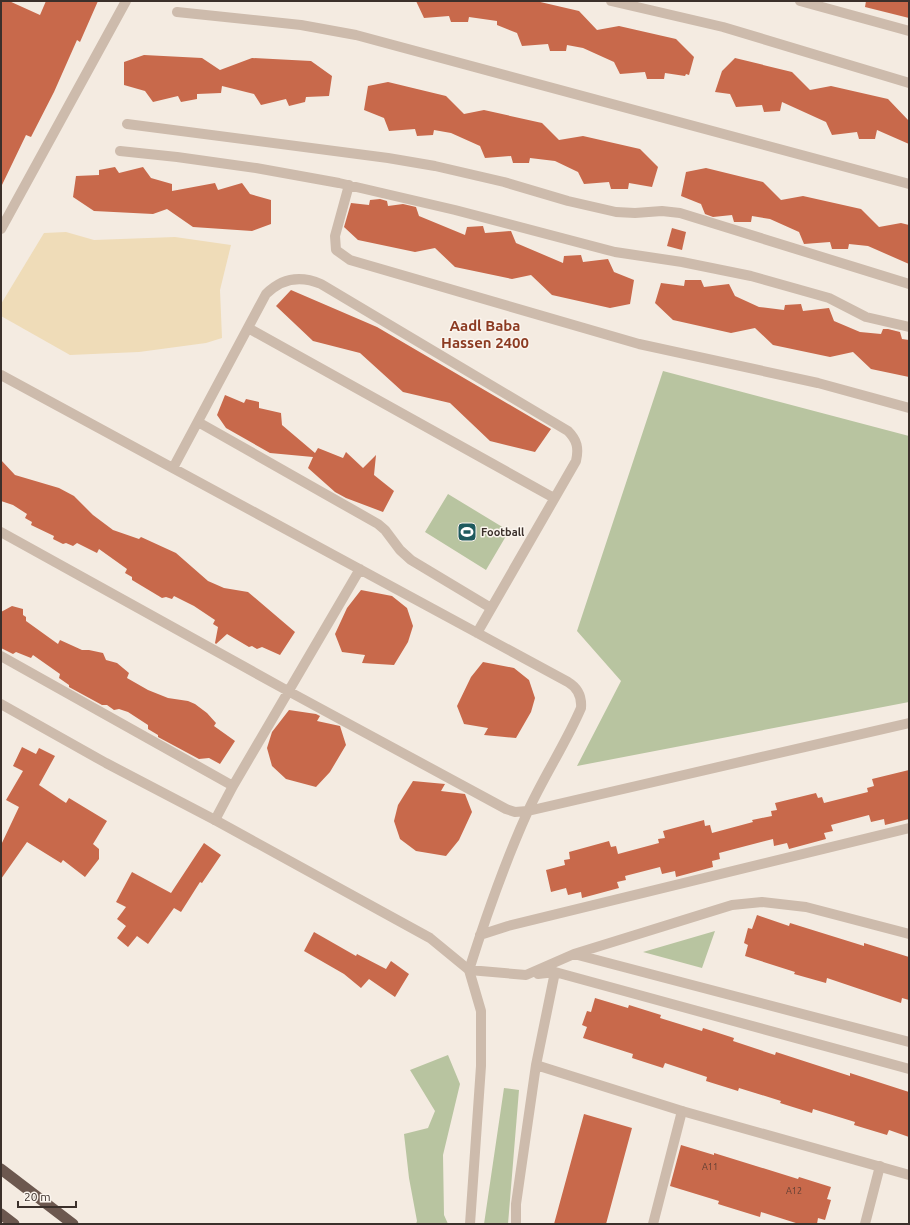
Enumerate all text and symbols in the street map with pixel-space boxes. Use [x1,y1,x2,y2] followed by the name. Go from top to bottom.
[441,317,529,351] district label: Aadl Baba Hassen 2400
[456,521,478,543] sports icon: Football
[481,526,525,538] place label: Football
[702,1162,718,1172] house number: A11
[18,1183,76,1209] scale bar
[786,1186,802,1196] house number: A12
[24,1190,51,1203] text: 20 m

